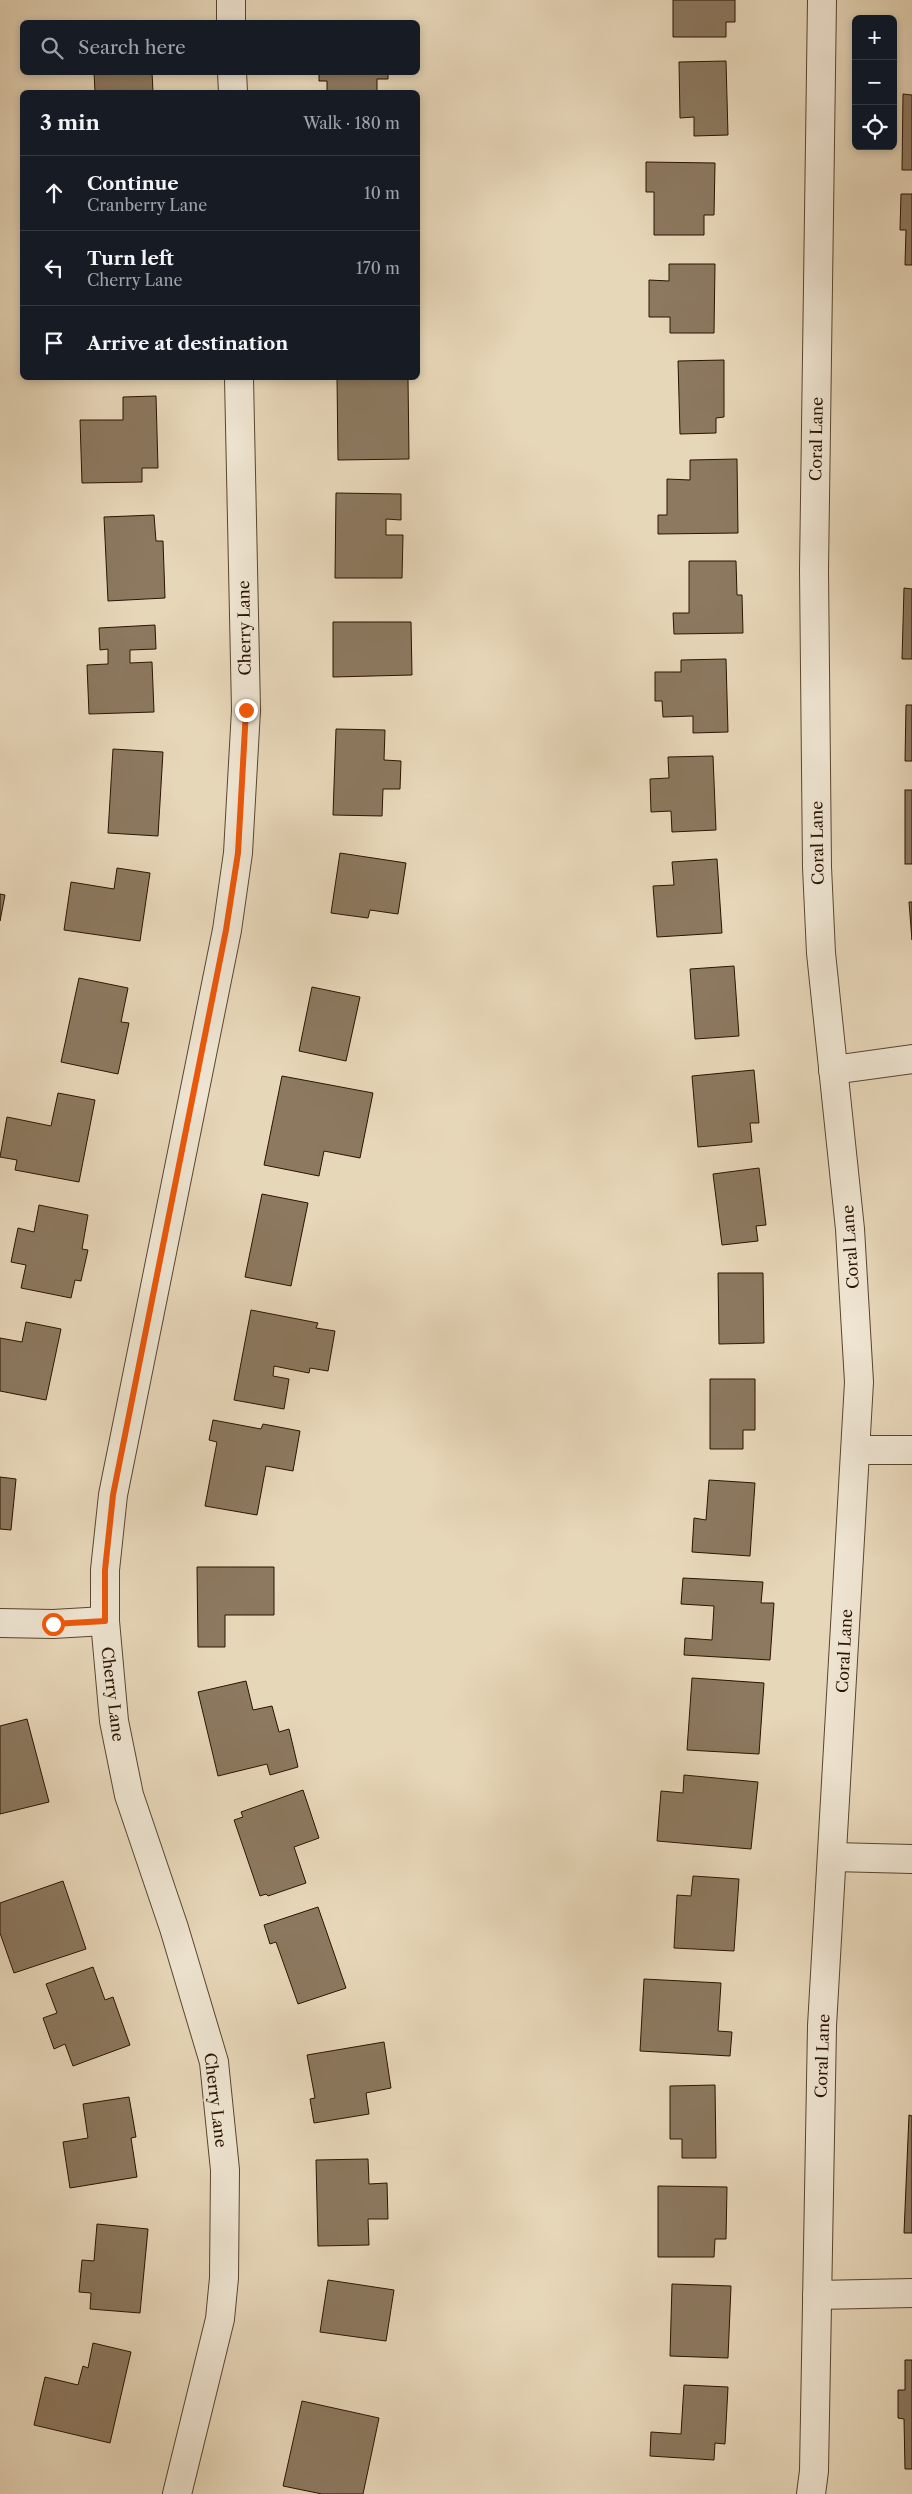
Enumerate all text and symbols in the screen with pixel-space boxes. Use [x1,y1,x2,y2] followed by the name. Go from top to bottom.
[852,15,897,150] map controls
[852,15,897,60] button: +
[20,20,420,75] search box
[38,34,66,62] icon: search
[78,36,186,59] text: Search here
[852,60,897,105] button: −
[852,105,897,150] button: locate
[40,110,100,135] text: 3 min
[303,113,400,133] text: Walk · 180 m
[87,172,179,195] text: Continue
[40,179,68,207] icon: ahead
[364,183,400,203] text: 10 m
[87,195,207,215] text: Cranberry Lane
[87,247,174,270] text: Turn left
[40,254,68,282] icon: left
[356,258,400,278] text: 170 m
[87,270,182,290] text: Cherry Lane
[40,329,68,357] icon: arrive
[87,332,288,355] text: Arrive at destination
[805,397,827,481] street label: Coral Lane
[233,580,255,676] street label: Cherry Lane
[235,699,258,722] route end
[806,801,828,885] street label: Coral Lane
[837,1204,863,1290] street label: Coral Lane
[832,1608,856,1694] street label: Coral Lane
[42,1613,65,1636] route start
[97,1645,129,1743] street label: Cherry Lane
[811,2014,833,2098] street label: Coral Lane
[200,2051,232,2149] street label: Cherry Lane

